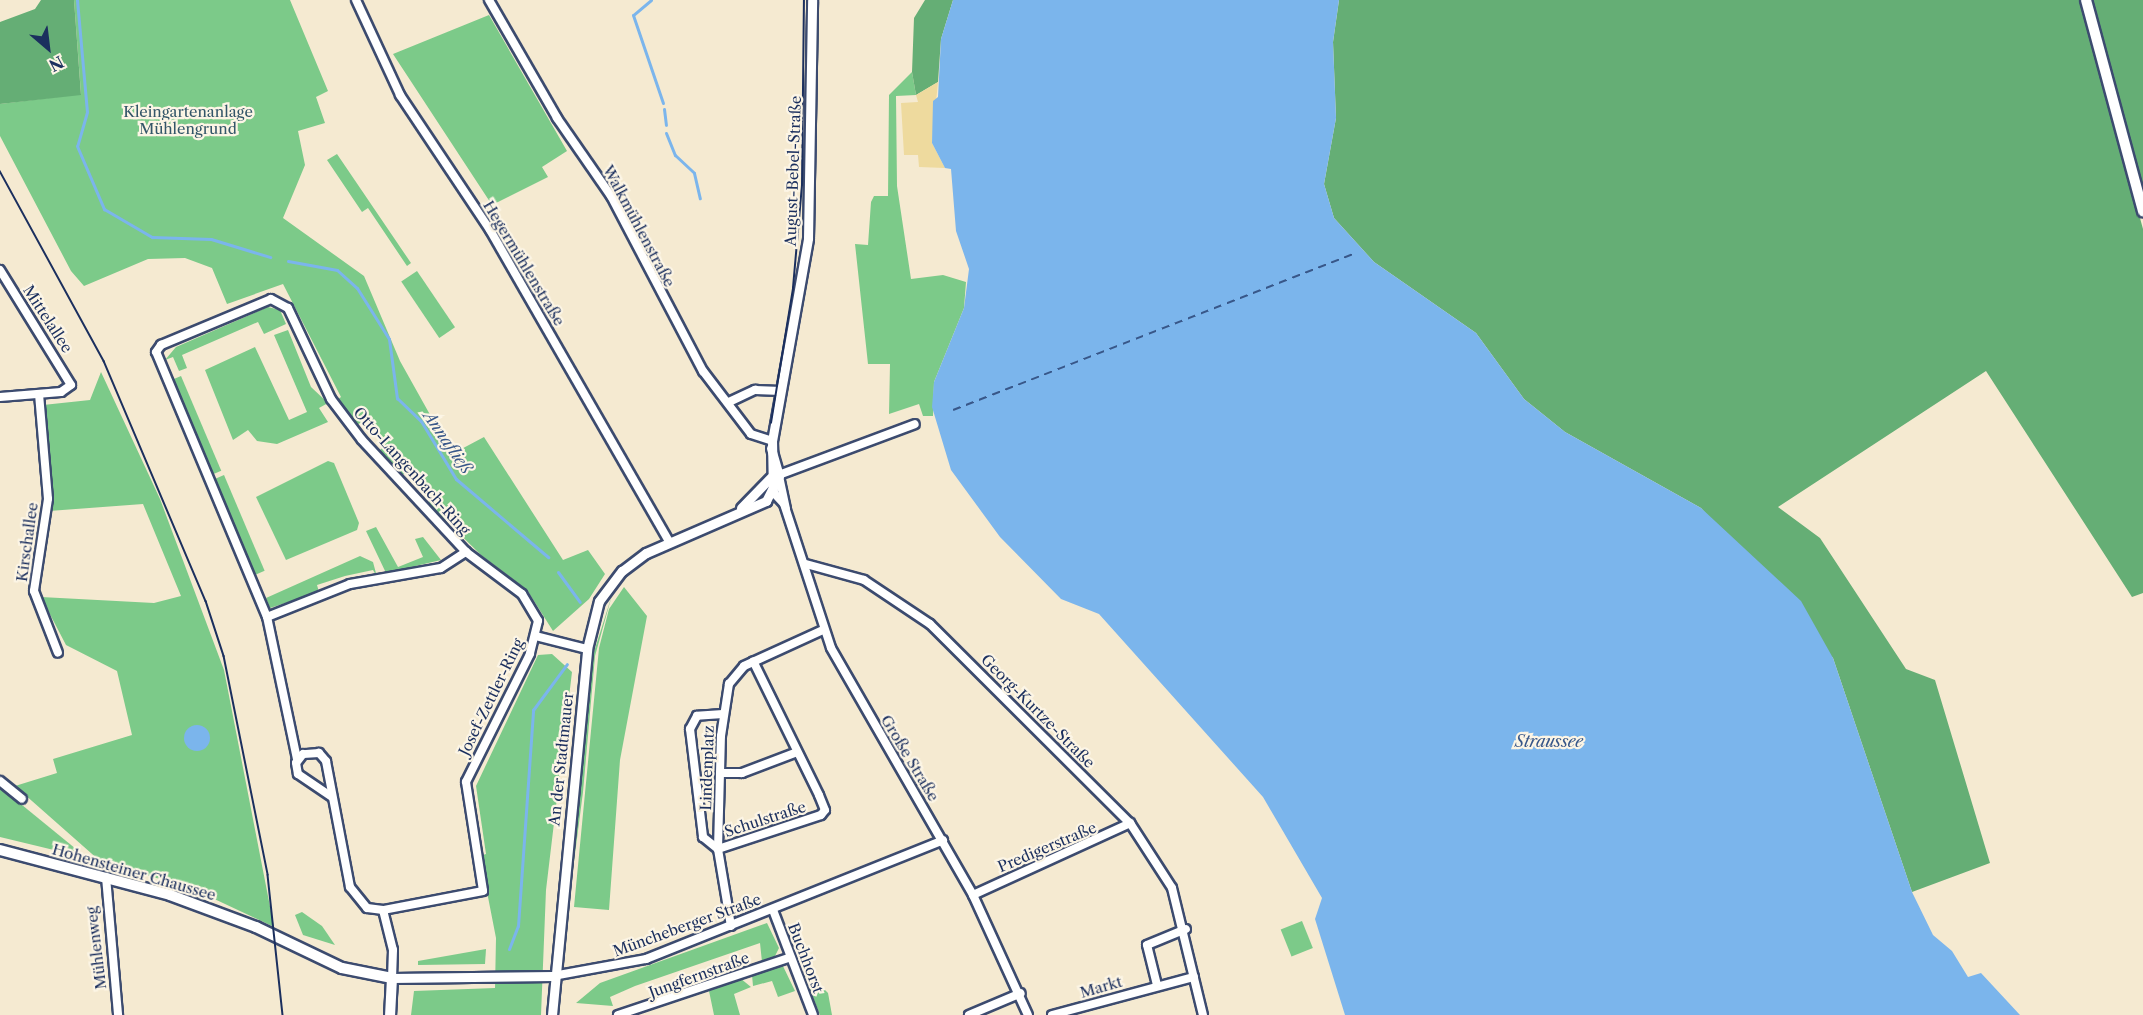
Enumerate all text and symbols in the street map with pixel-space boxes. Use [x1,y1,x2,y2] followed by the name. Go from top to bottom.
[18,18,78,78] north arrow
[46,52,67,76] text: N
[781,95,805,247] street label: August-Bebel-Straße
[123,102,253,137] park label: Kleingartenanlage Mühlengrund
[599,162,679,290] street label: Walkmühlenstraße
[480,197,568,329] street label: Hegermühlenstraße
[20,282,76,356] street label: Mittelallee
[350,403,474,539] street label: Otto-Langenbach-Ring
[419,407,477,477] water label: Annafließ
[13,501,41,583] street label: Kirschallee
[455,635,527,759] street label: Josef-Zettler-Ring
[977,650,1099,772] street label: Georg-Kurtze-Straße
[545,691,577,827] street label: An der Stadtmauer
[877,712,943,804] street label: Große Straße
[697,725,717,811] street label: Lindenplatz
[1515,731,1583,751] water label: Straussee
[722,797,808,841] street label: Schulstraße
[995,818,1099,876] street label: Predigerstraße
[50,840,218,904] street label: Hohensteiner Chaussee
[610,890,764,960] street label: Müncheberger Straße
[82,905,110,991] street label: Mühlenweg
[784,920,828,996] street label: Buchhorst
[646,948,752,1002] street label: Jungfernstraße
[1078,972,1124,1002] street label: Markt

